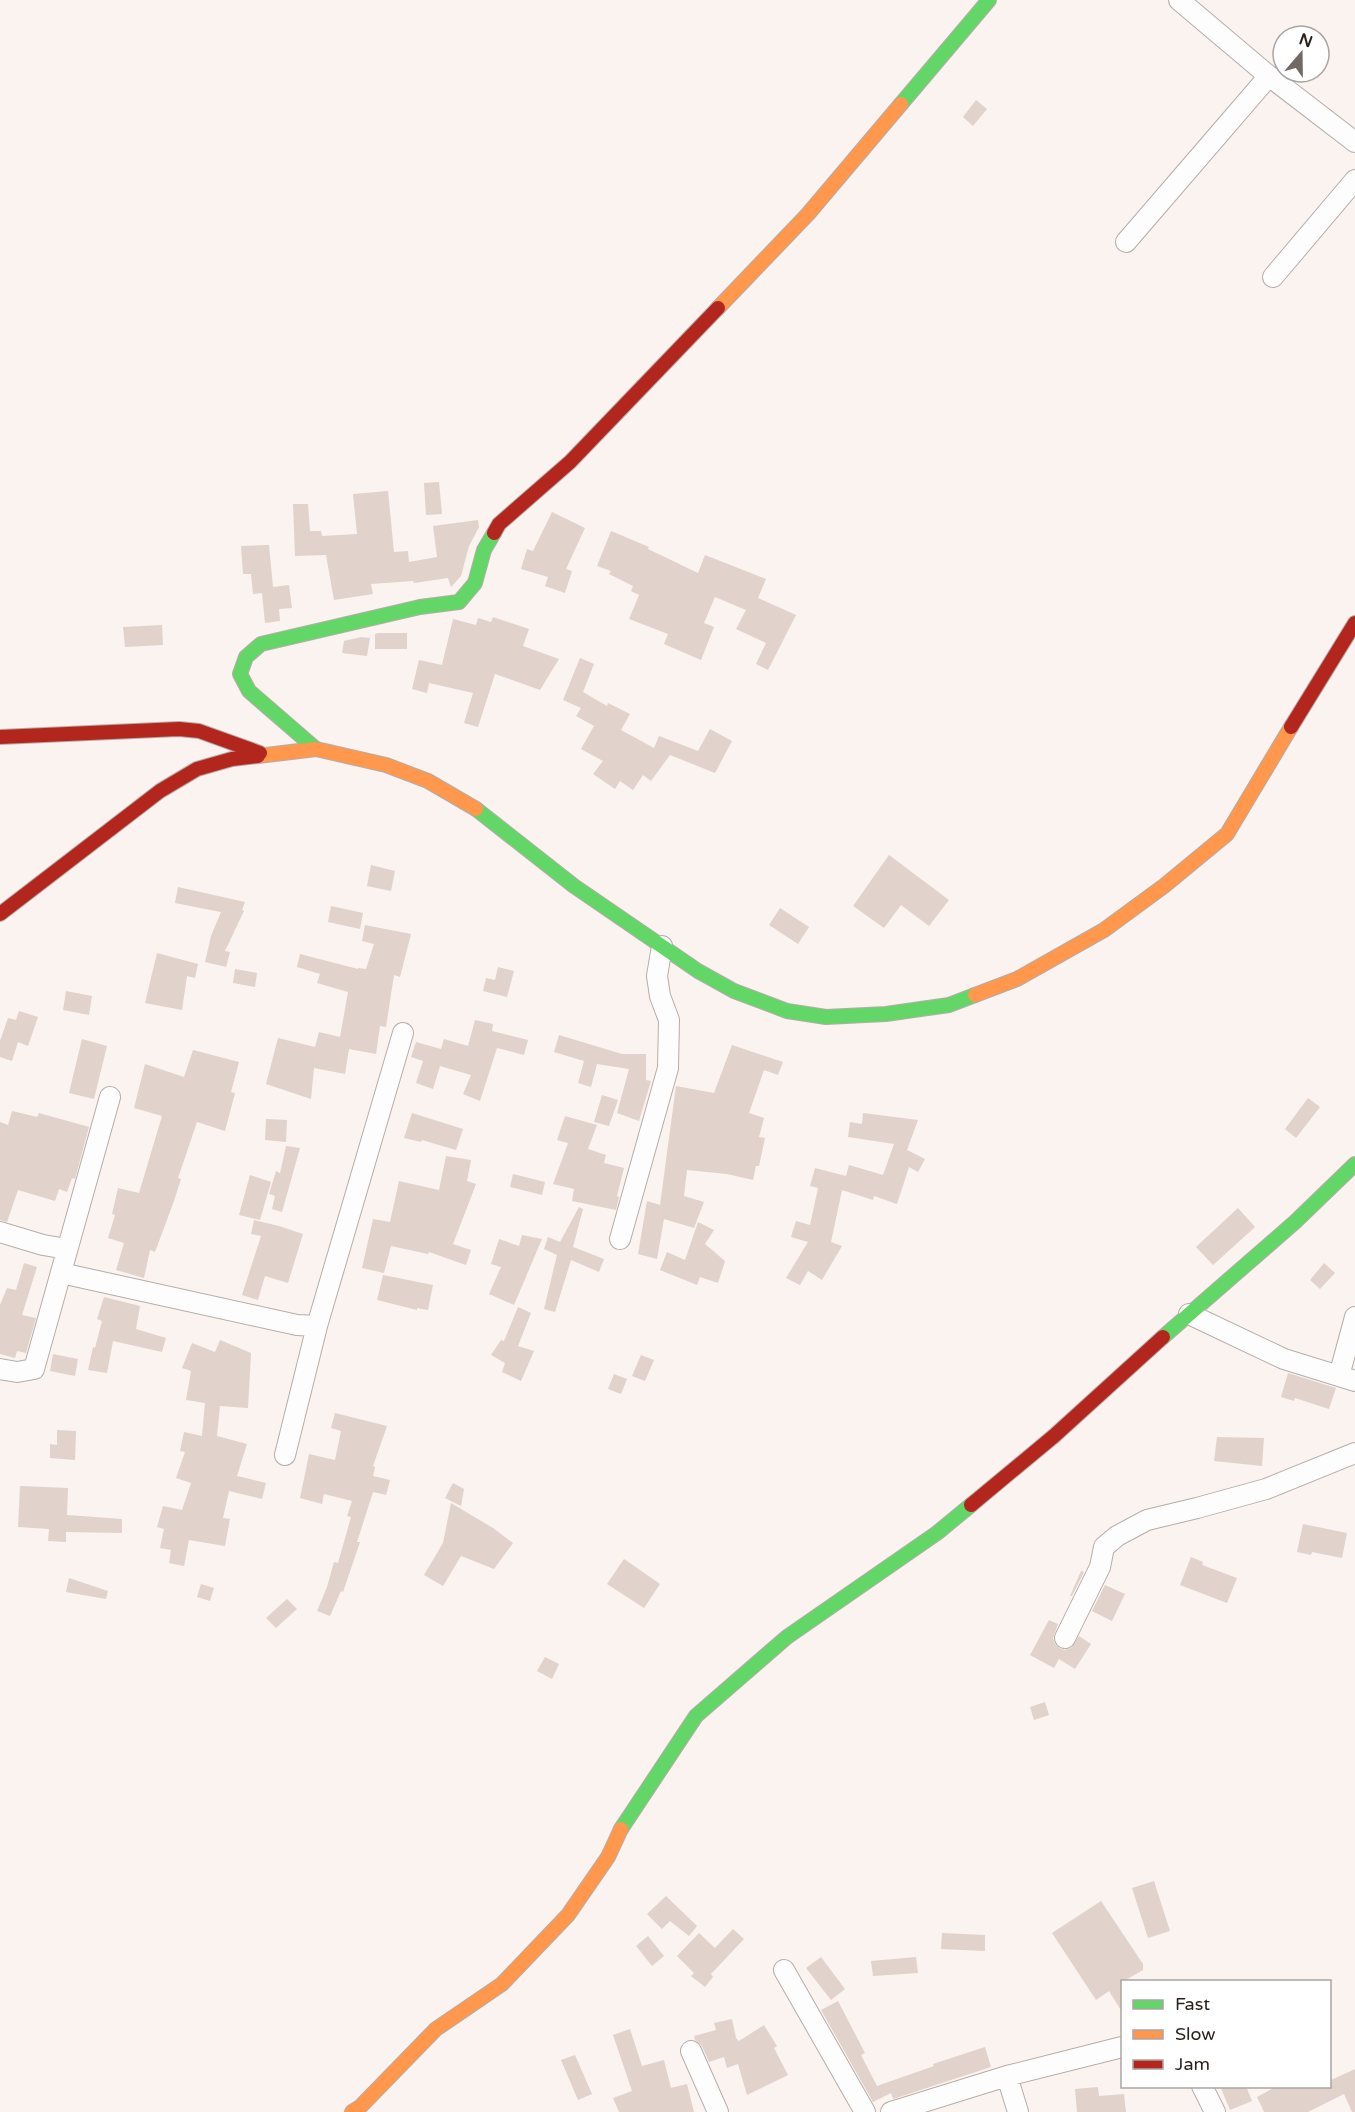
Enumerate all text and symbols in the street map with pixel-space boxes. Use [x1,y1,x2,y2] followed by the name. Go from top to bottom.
[1271,24,1331,84] north arrow
[1296,29,1315,52] text: N
[1121,1980,1331,2088] legend
[1175,1993,1210,2015] text: Fast
[1175,2023,1216,2045] text: Slow
[1175,2053,1210,2075] text: Jam

